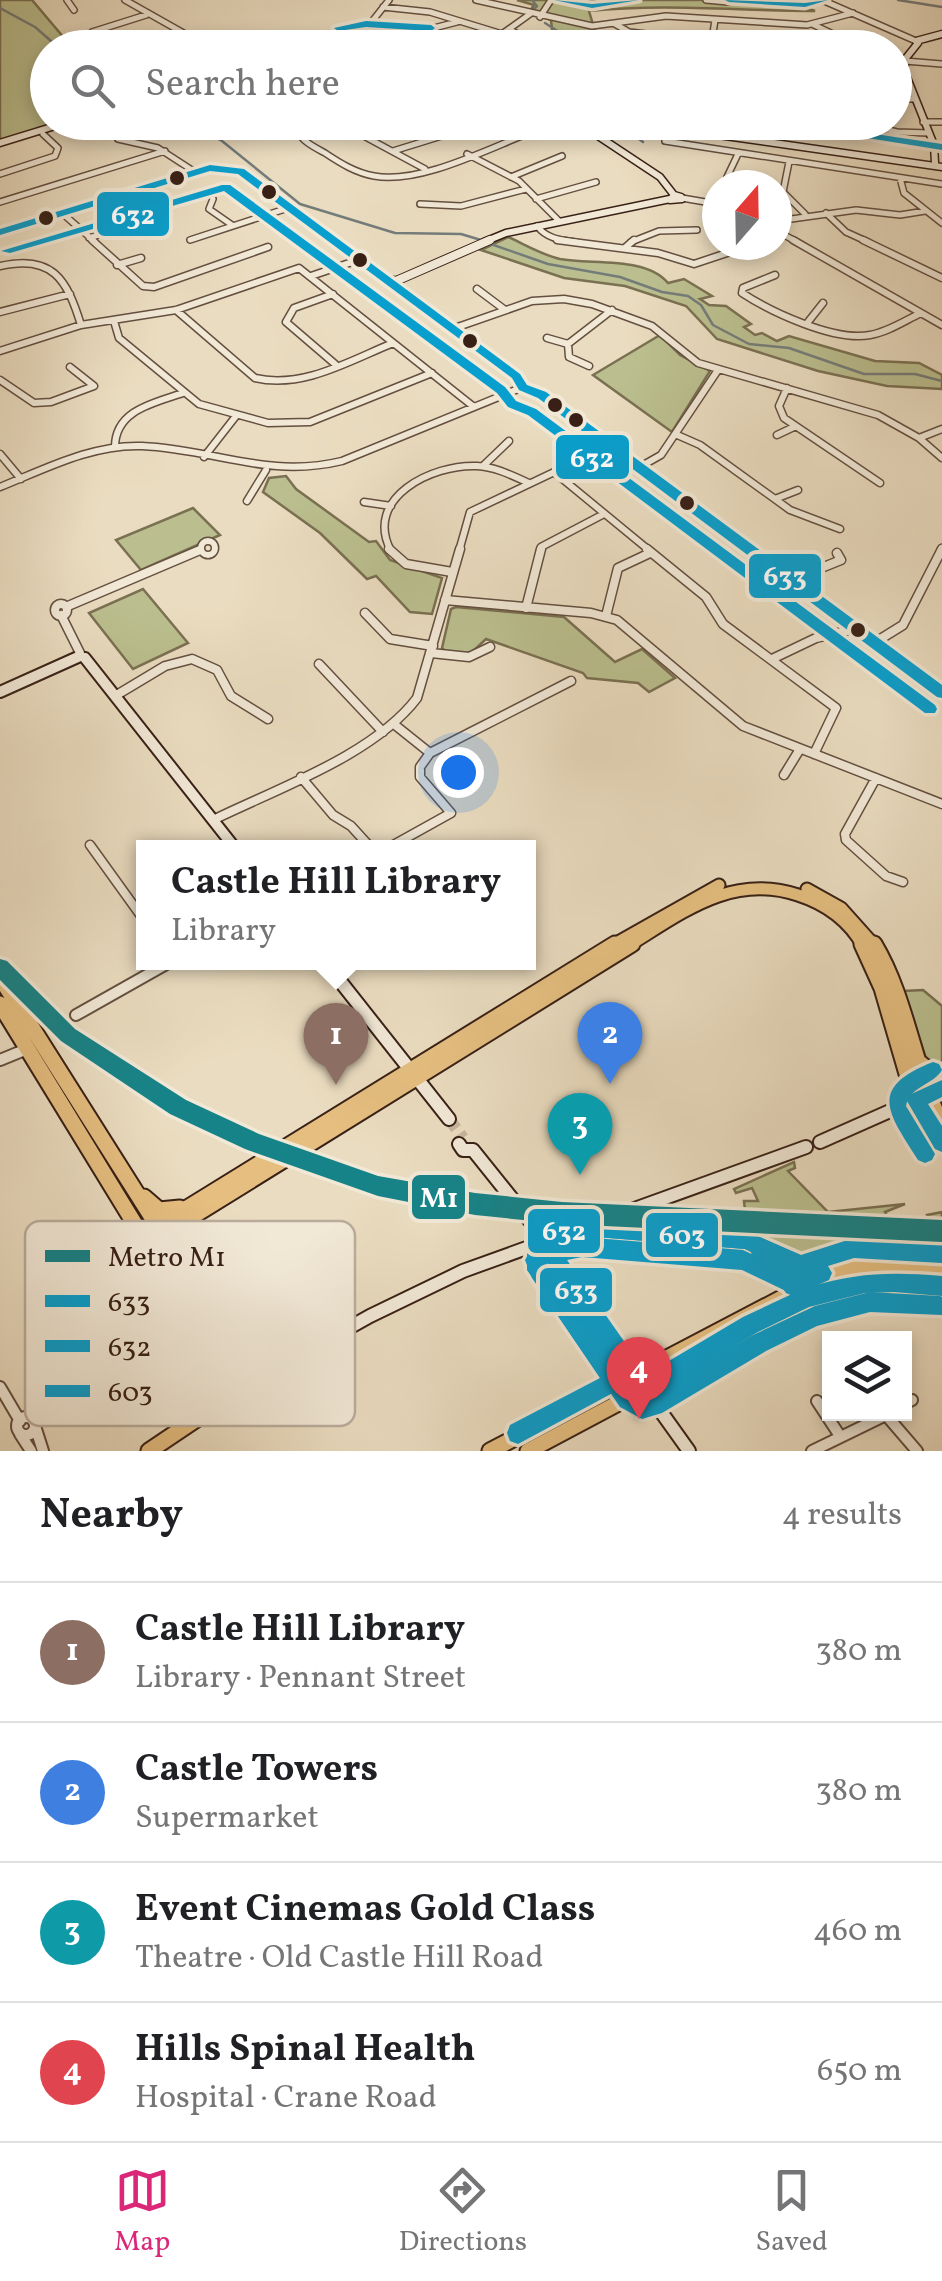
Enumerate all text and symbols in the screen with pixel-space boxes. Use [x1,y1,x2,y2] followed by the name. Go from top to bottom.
[30,30,912,140] search box
[65,58,120,113] icon: search
[145,59,340,112] text: Search here
[167,168,187,188] unlabelled marker
[702,170,792,260] north arrow
[259,182,279,202] unlabelled marker
[95,190,171,238] line badge: 632
[111,197,155,236] text: 632
[36,208,56,228] unlabelled marker
[350,250,370,270] unlabelled marker
[460,331,480,351] unlabelled marker
[545,395,565,415] unlabelled marker
[566,410,586,430] unlabelled marker
[554,433,631,481] line badge: 632
[570,440,614,479] text: 632
[677,493,697,513] unlabelled marker
[747,552,823,600] line badge: 633
[763,558,807,597] text: 633
[848,620,868,640] unlabelled marker
[433,747,484,798] your location
[136,840,536,970] popup
[171,857,501,910] text: Castle Hill Library
[171,910,276,954] text: Library
[304,1002,368,1085] pin: 1
[578,1002,642,1084] pin: 2
[548,1092,612,1175] pin: 3
[410,1173,467,1221] line badge: M1
[420,1180,458,1219] text: M1
[526,1207,602,1255] line badge: 632
[644,1211,720,1259] line badge: 603
[542,1213,586,1252] text: 632
[659,1217,705,1256] text: 603
[25,1221,355,1426] legend
[108,1239,226,1278] text: Metro M1
[538,1266,614,1314] line badge: 633
[554,1272,598,1311] text: 633
[108,1284,150,1323] text: 633
[108,1329,151,1368] text: 632
[822,1331,912,1421] map controls
[822,1331,912,1421] button: layers
[606,1336,672,1419] pin: 4
[108,1374,153,1413] text: 603
[40,1487,183,1546] text: Nearby
[782,1494,902,1538] text: 4 results
[135,1604,465,1657] text: Castle Hill Library
[66,1630,79,1674] text: 1
[815,1630,902,1674] text: 380 m
[135,1657,466,1701] text: Library · Pennant Street
[135,1744,378,1797] text: Castle Towers
[64,1770,81,1814] text: 2
[815,1770,902,1814] text: 380 m
[135,1797,319,1841] text: Supermarket
[135,1884,595,1937] text: Event Cinemas Gold Class
[64,1910,81,1954] text: 3
[813,1910,902,1954] text: 460 m
[135,1937,543,1981] text: Theatre · Old Castle Hill Road
[135,2024,475,2077] text: Hills Spinal Health
[63,2050,82,2094] text: 4
[817,2050,902,2094] text: 650 m
[135,2077,437,2121] text: Hospital · Crane Road
[114,2163,170,2262] tab: Map
[399,2163,527,2262] tab: Directions
[756,2163,828,2262] tab: Saved

